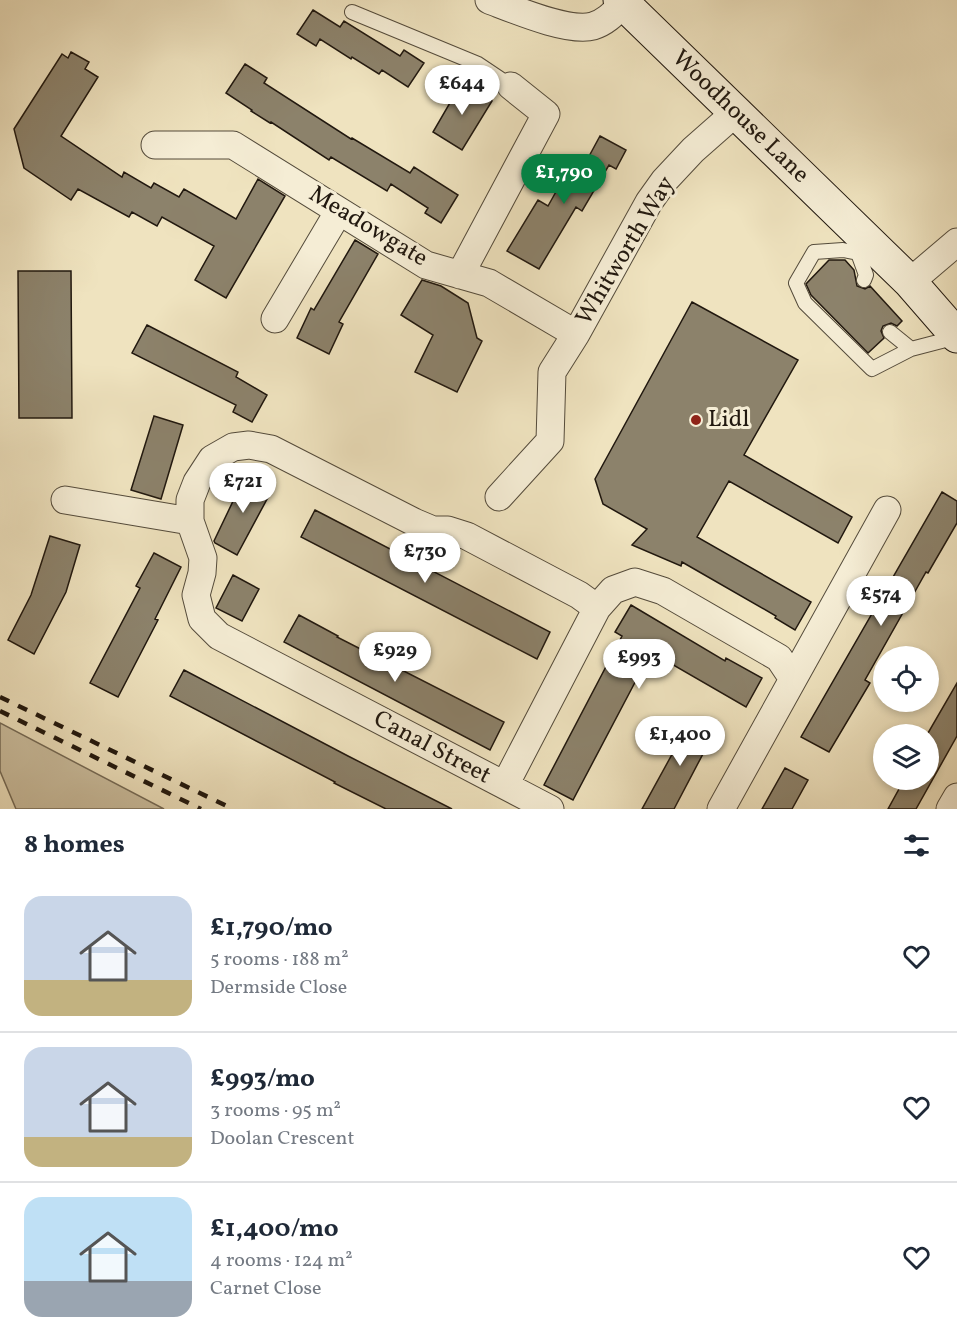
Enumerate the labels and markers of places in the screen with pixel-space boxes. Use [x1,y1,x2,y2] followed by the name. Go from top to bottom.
[426,65,498,116] pin: £644
[515,154,613,205] pin: £1,790
[708,403,749,437] place label: Lidl
[689,413,703,427] marker: Lidl
[207,463,279,514] pin: £721
[389,533,461,584] pin: £730
[845,576,917,627] pin: £574
[359,632,431,683] pin: £929
[603,639,675,690] pin: £993
[631,716,729,767] pin: £1,400

